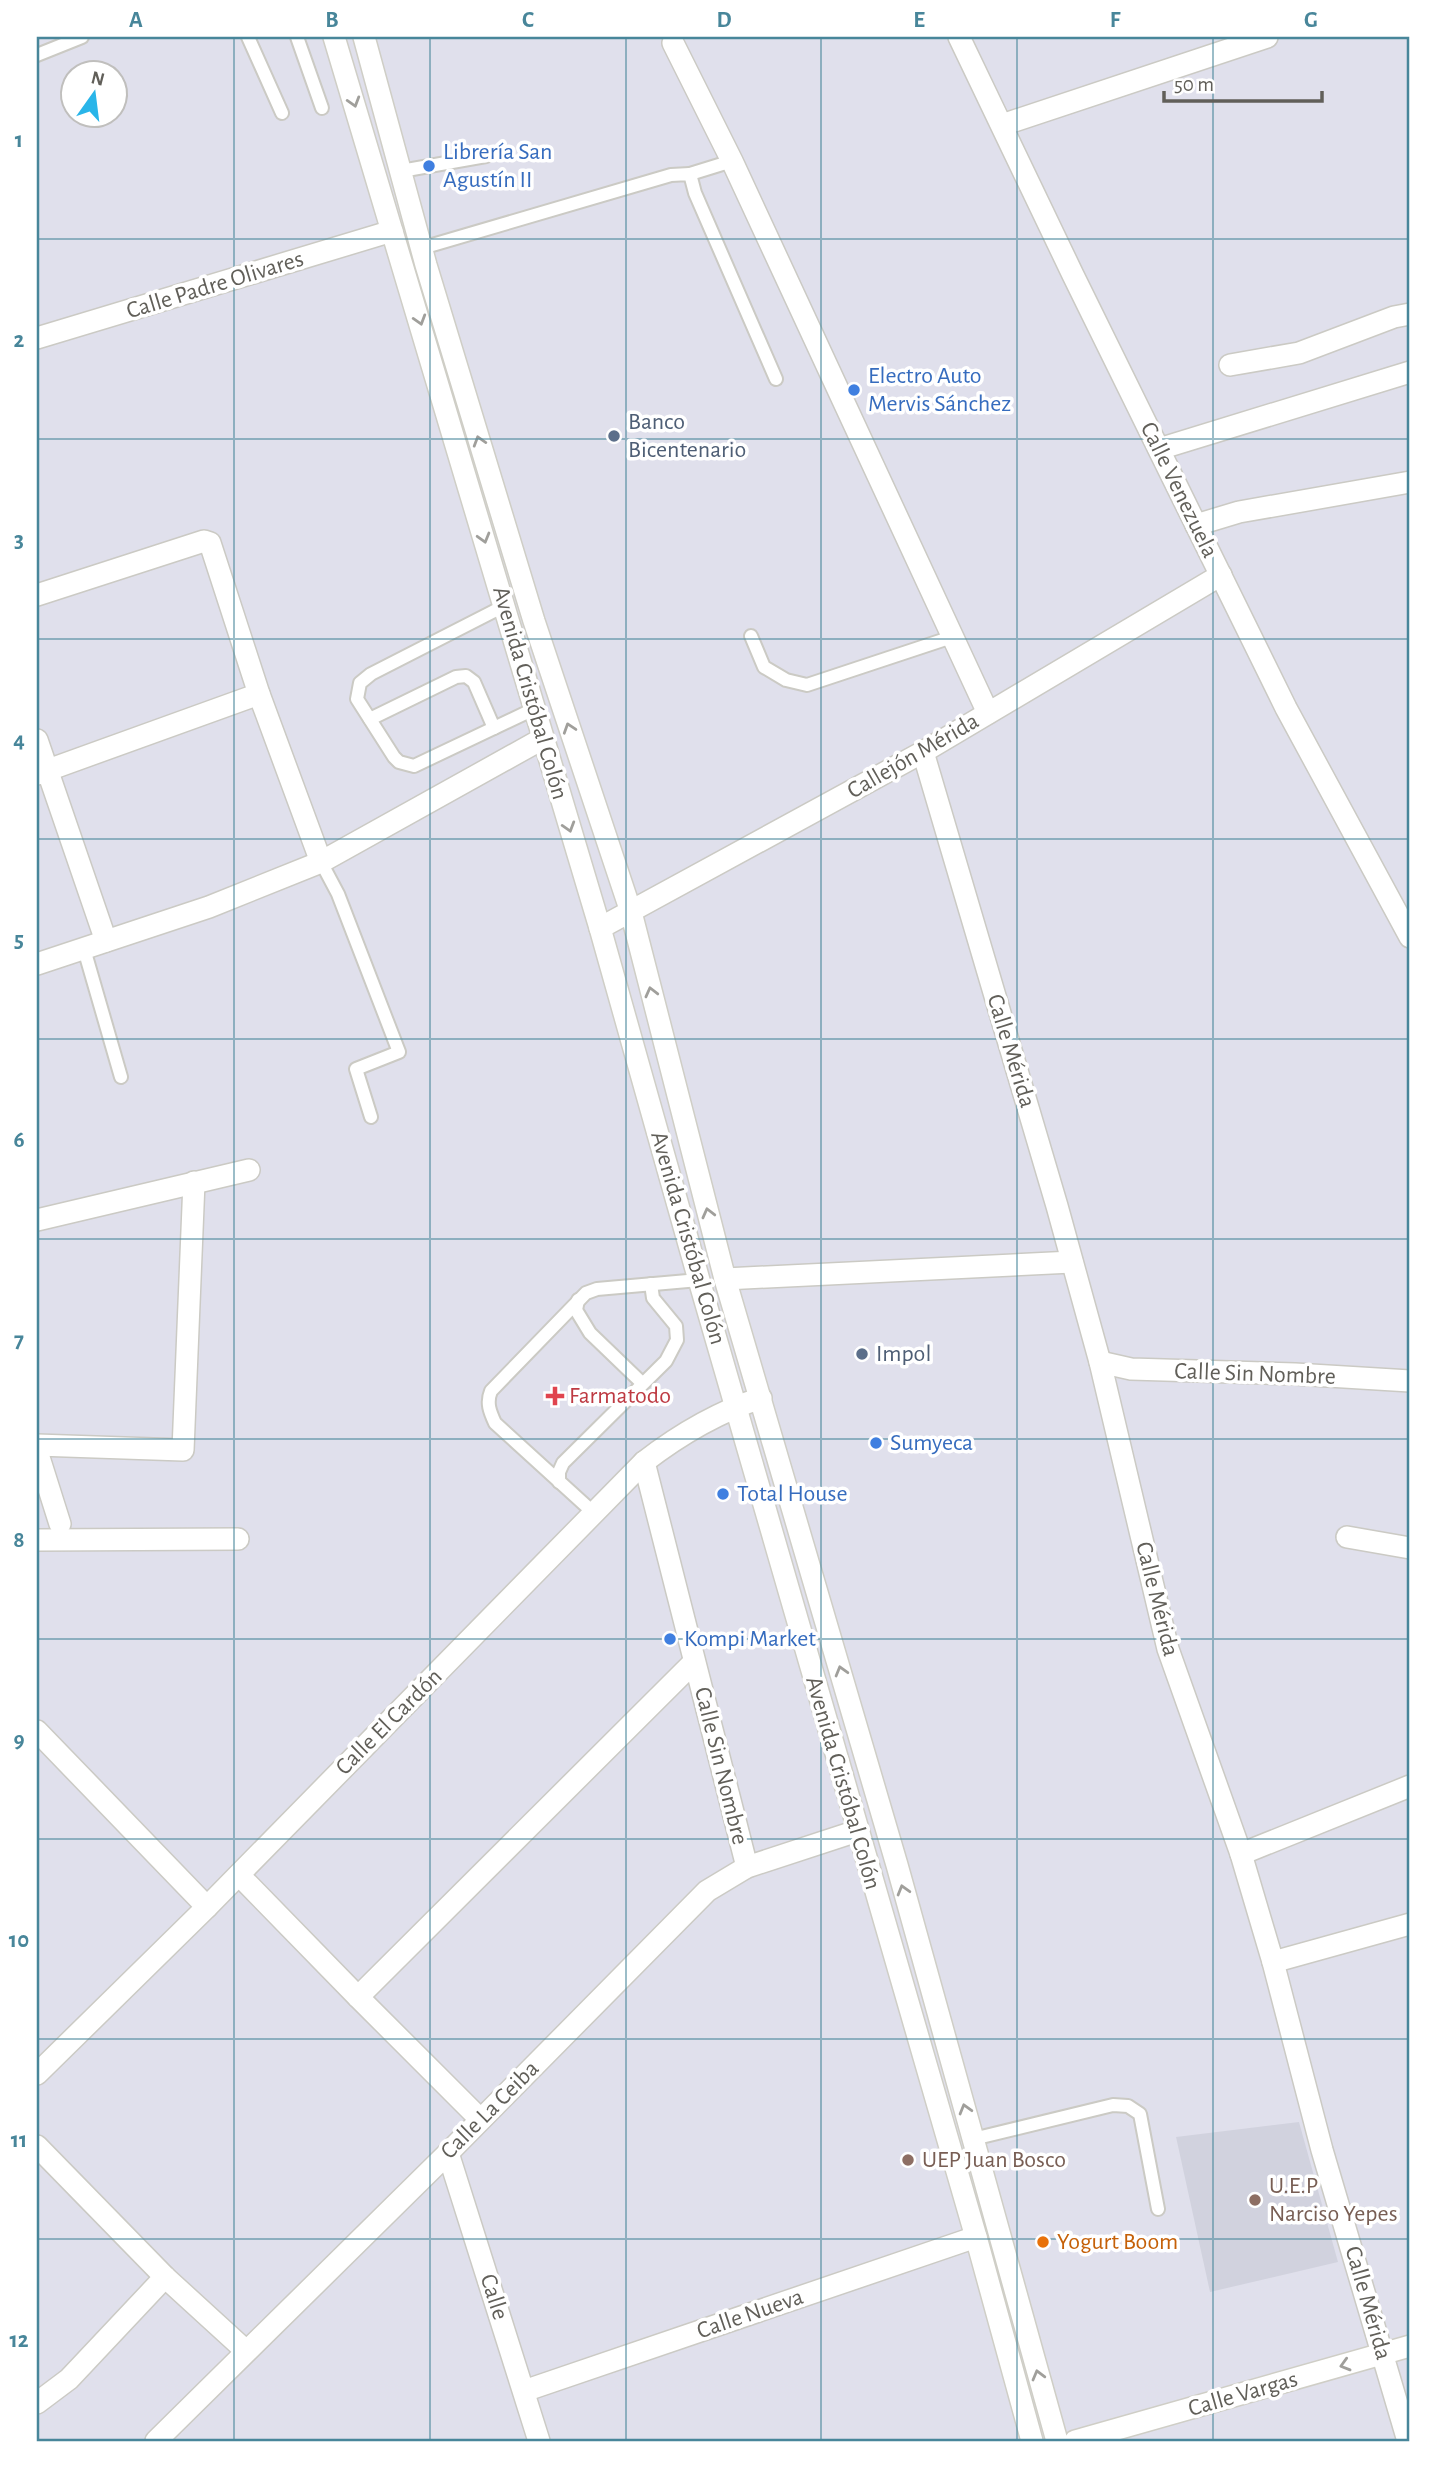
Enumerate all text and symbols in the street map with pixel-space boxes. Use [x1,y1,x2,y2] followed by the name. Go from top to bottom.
[129,9,143,32] text: A
[325,9,339,32] text: B
[522,9,534,32] text: C
[716,9,732,32] text: D
[913,9,925,32] text: E
[1110,9,1121,32] text: F
[1304,9,1318,32] text: G
[60,60,130,130] north arrow
[1164,60,1321,104] scale bar
[89,68,106,90] text: N
[1174,74,1214,95] text: 50 m
[345,96,360,108] one-way arrow
[15,129,23,152] text: 1
[443,140,552,192] place label: Librería San Agustín II
[421,158,437,174] marker: Librería San Agustín II
[124,247,306,323] street label: Calle Padre Olivares
[411,314,426,326] one-way arrow
[14,329,25,352] text: 2
[868,364,1011,416] place label: Electro Auto Mervis Sánchez
[846,382,862,398] marker: Electro Auto Mervis Sánchez
[628,410,746,462] place label: Banco Bicentenario
[1136,418,1222,562] street label: Calle Venezuela
[606,428,622,444] marker: Banco Bicentenario
[473,436,488,448] one-way arrow
[14,529,24,552] text: 3
[476,532,491,544] one-way arrow
[488,584,572,802] street label: Avenida Cristóbal Colón
[843,709,983,803] street label: Callejón Mérida
[563,723,578,735] one-way arrow
[13,729,25,752] text: 4
[561,820,576,832] one-way arrow
[14,929,24,952] text: 5
[645,987,659,999] one-way arrow
[982,992,1040,1110] street label: Calle Mérida
[13,1129,25,1152] text: 6
[646,1129,730,1347] street label: Avenida Cristóbal Colón
[701,1207,716,1219] one-way arrow
[14,1329,24,1352] text: 7
[876,1342,931,1366] place label: Impol
[854,1346,870,1362] marker: Impol
[1174,1359,1336,1389] street label: Calle Sin Nombre
[569,1384,671,1408] place label: Farmatodo
[547,1388,563,1404] marker: Farmatodo
[890,1431,973,1455] place label: Sumyeca
[868,1435,884,1451] marker: Sumyeca
[737,1482,848,1506] place label: Total House
[715,1486,731,1502] marker: Total House
[13,1529,25,1552] text: 8
[1131,1539,1183,1659] street label: Calle Mérida
[684,1627,816,1651] place label: Kompi Market
[662,1631,678,1647] marker: Kompi Market
[331,1664,447,1780] street label: Calle El Cardón
[835,1665,849,1677] one-way arrow
[801,1674,885,1892] street label: Avenida Cristóbal Colón
[690,1685,752,1847] street label: Calle Sin Nombre
[13,1729,25,1752] text: 9
[897,1884,912,1896] one-way arrow
[9,1929,29,1952] text: 10
[436,2056,544,2164] street label: Calle La Ceiba
[958,2103,973,2115] one-way arrow
[11,2129,27,2152] text: 11
[922,2148,1066,2172] place label: UEP Juan Bosco
[900,2152,916,2168] marker: UEP Juan Bosco
[1269,2174,1398,2226] place label: U.E.P Narciso Yepes
[1247,2192,1263,2208] marker: U.E.P Narciso Yepes
[1057,2230,1178,2254] place label: Yogurt Boom
[1035,2234,1051,2250] marker: Yogurt Boom
[1340,2243,1396,2363] street label: Calle Mérida
[475,2271,513,2323] street label: Calle
[694,2285,806,2343] street label: Calle Nueva
[9,2329,29,2352] text: 12
[1339,2356,1351,2371] one-way arrow
[1186,2367,1300,2421] street label: Calle Vargas
[1032,2370,1047,2382] one-way arrow

